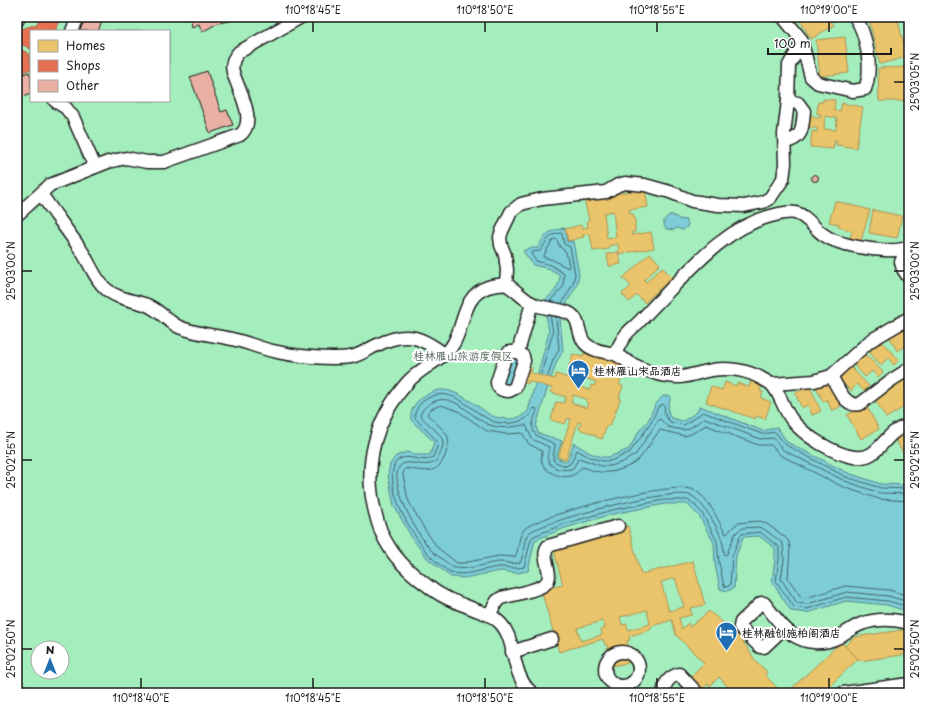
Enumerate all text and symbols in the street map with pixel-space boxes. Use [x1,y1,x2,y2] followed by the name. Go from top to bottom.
[285,2,341,17] text: 110°18'45"E
[457,2,513,17] text: 110°18'50"E
[629,2,685,17] text: 110°18'55"E
[800,2,858,17] text: 110°19'00"E
[30,30,170,102] legend
[768,30,891,56] scale bar
[774,34,811,52] text: 100 m
[66,36,105,54] text: Homes
[907,53,922,111] text: 25°03'05"N
[66,56,101,74] text: Shops
[66,76,99,94] text: Other
[3,241,18,301] text: 25°03'00"N
[907,241,922,301] text: 25°03'00"N
[414,347,513,364] park label: 桂林雁山旅游度假区
[566,357,592,390] hotel icon: 桂林雁山宋品酒店
[594,362,682,379] place label: 桂林雁山宋品酒店
[3,431,18,489] text: 25°02'55"N
[907,431,922,489] text: 25°02'55"N
[3,619,18,678] text: 25°02'50"N
[713,619,739,652] hotel icon: 桂林融创施柏阁酒店
[907,619,922,678] text: 25°02'50"N
[742,624,841,641] place label: 桂林融创施柏阁酒店
[30,640,70,680] north arrow
[46,641,55,658] text: N
[112,690,170,705] text: 110°18'40"E
[285,690,341,705] text: 110°18'45"E
[457,690,513,705] text: 110°18'50"E
[629,690,685,705] text: 110°18'55"E
[800,690,858,705] text: 110°19'00"E

